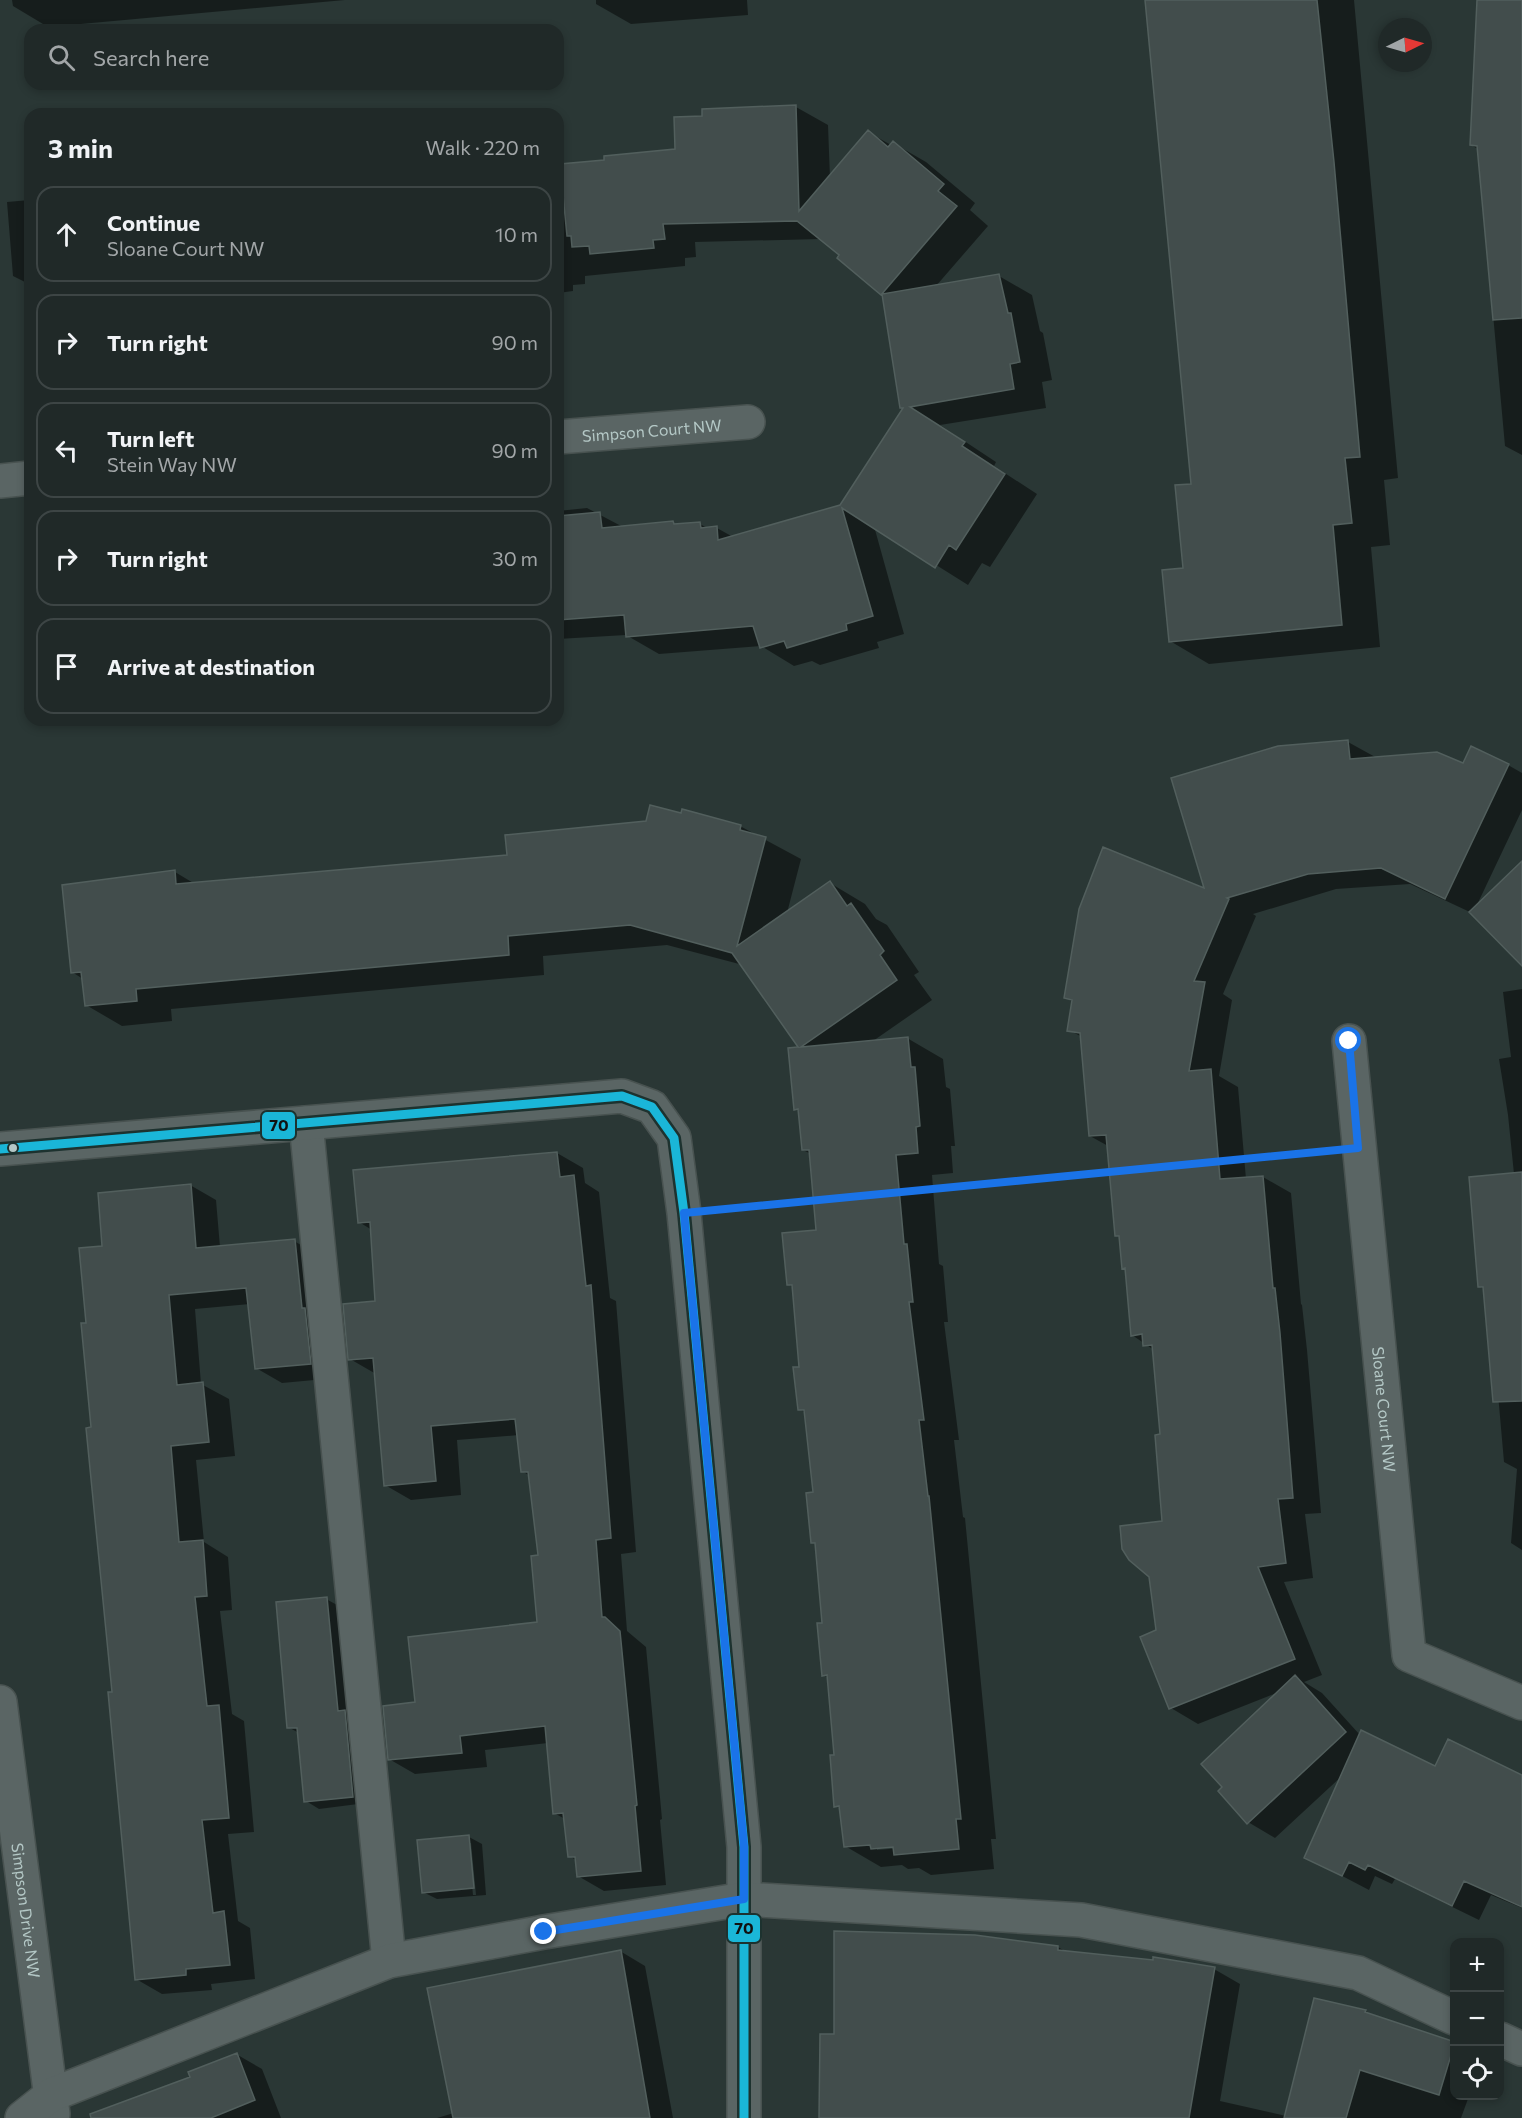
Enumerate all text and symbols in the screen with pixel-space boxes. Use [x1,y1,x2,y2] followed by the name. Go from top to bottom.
[1378,18,1432,72] north arrow
[24,24,564,90] search box
[45,41,78,74] icon: search
[93,44,209,71] text: Search here
[48,132,113,163] text: 3 min
[425,135,540,159] text: Walk · 220 m
[107,209,200,236] text: Continue
[50,218,83,251] icon: ahead
[495,222,538,246] text: 10 m
[107,236,264,260] text: Sloane Court NW
[50,326,83,359] icon: right
[107,329,208,356] text: Turn right
[492,330,538,354] text: 90 m
[581,415,722,445] street label: Simpson Court NW
[107,425,194,452] text: Turn left
[50,434,83,467] icon: left
[492,438,538,462] text: 90 m
[107,452,237,476] text: Stein Way NW
[50,542,83,575] icon: right
[107,545,208,572] text: Turn right
[492,546,538,570] text: 30 m
[50,650,83,683] icon: arrive
[107,653,315,680] text: Arrive at destination
[1335,1027,1361,1053] route start
[261,1111,296,1140] line badge: 70
[269,1115,289,1134] text: 70
[7,1142,19,1154] unlabelled marker
[1369,1346,1401,1473] street label: Sloane Court NW
[9,1842,45,1979] street label: Simpson Drive NW
[727,1914,761,1943] line badge: 70
[530,1918,556,1944] route end
[734,1918,754,1937] text: 70
[1450,1938,1504,2100] map controls
[1450,1938,1504,1992] button: +
[1450,1992,1504,2046] button: −
[1450,2046,1504,2100] button: locate

